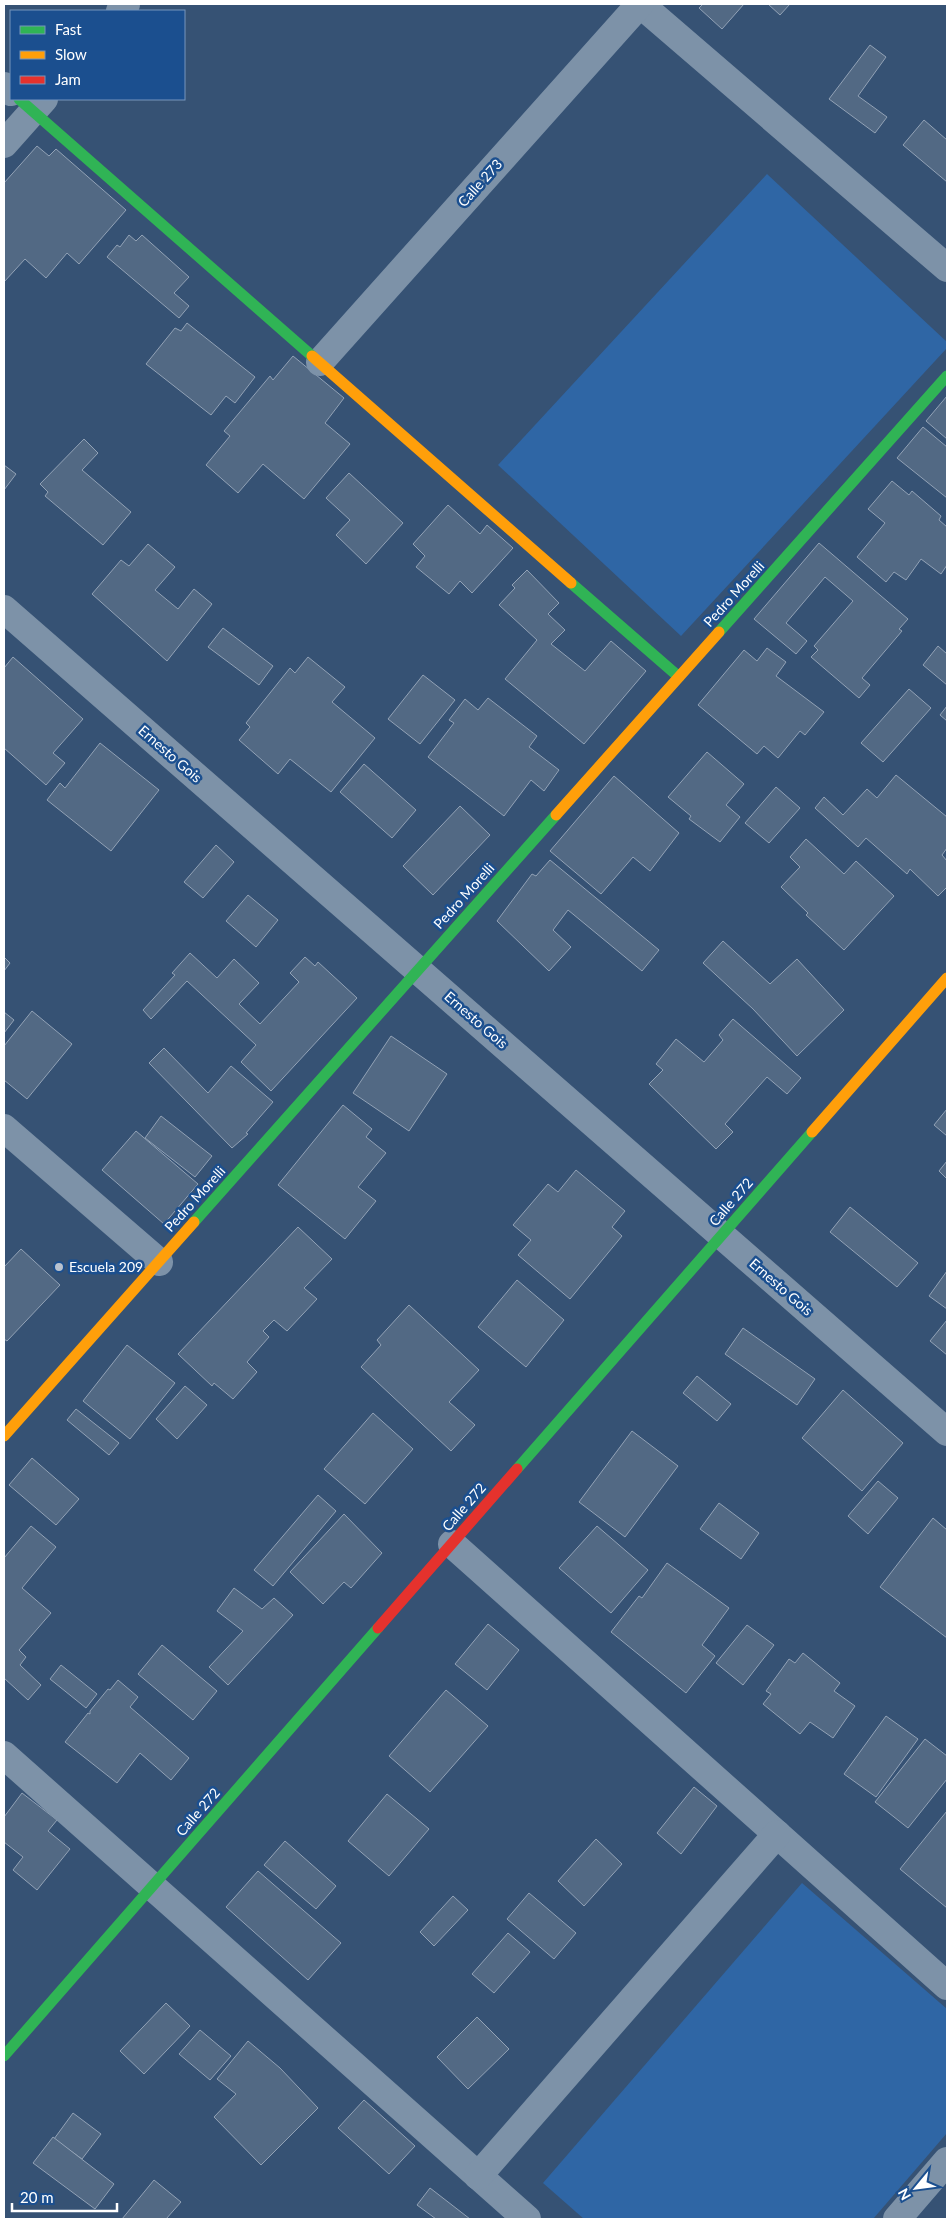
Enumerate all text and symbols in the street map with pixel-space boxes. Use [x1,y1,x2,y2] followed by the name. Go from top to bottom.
[10,10,185,100] legend
[55,20,82,38] text: Fast
[55,45,87,63] text: Slow
[55,70,81,88] text: Jam
[454,155,505,210] street label: Calle 273
[700,557,768,630] street label: Pedro Morelli
[135,722,205,786] street label: Ernesto Gois
[430,859,498,932] street label: Pedro Morelli
[441,988,511,1052] street label: Ernesto Gois
[161,1162,229,1235] street label: Pedro Morelli
[705,1174,756,1229] street label: Calle 272
[746,1255,816,1319] street label: Ernesto Gois
[69,1258,143,1275] place label: Escuela 209
[53,1261,65,1273] marker: Escuela 209
[438,1479,489,1534] street label: Calle 272
[172,1784,223,1839] street label: Calle 272
[891,2163,941,2213] north arrow
[12,2180,118,2212] scale bar
[894,2186,914,2203] text: N
[20,2188,54,2206] text: 20 m

